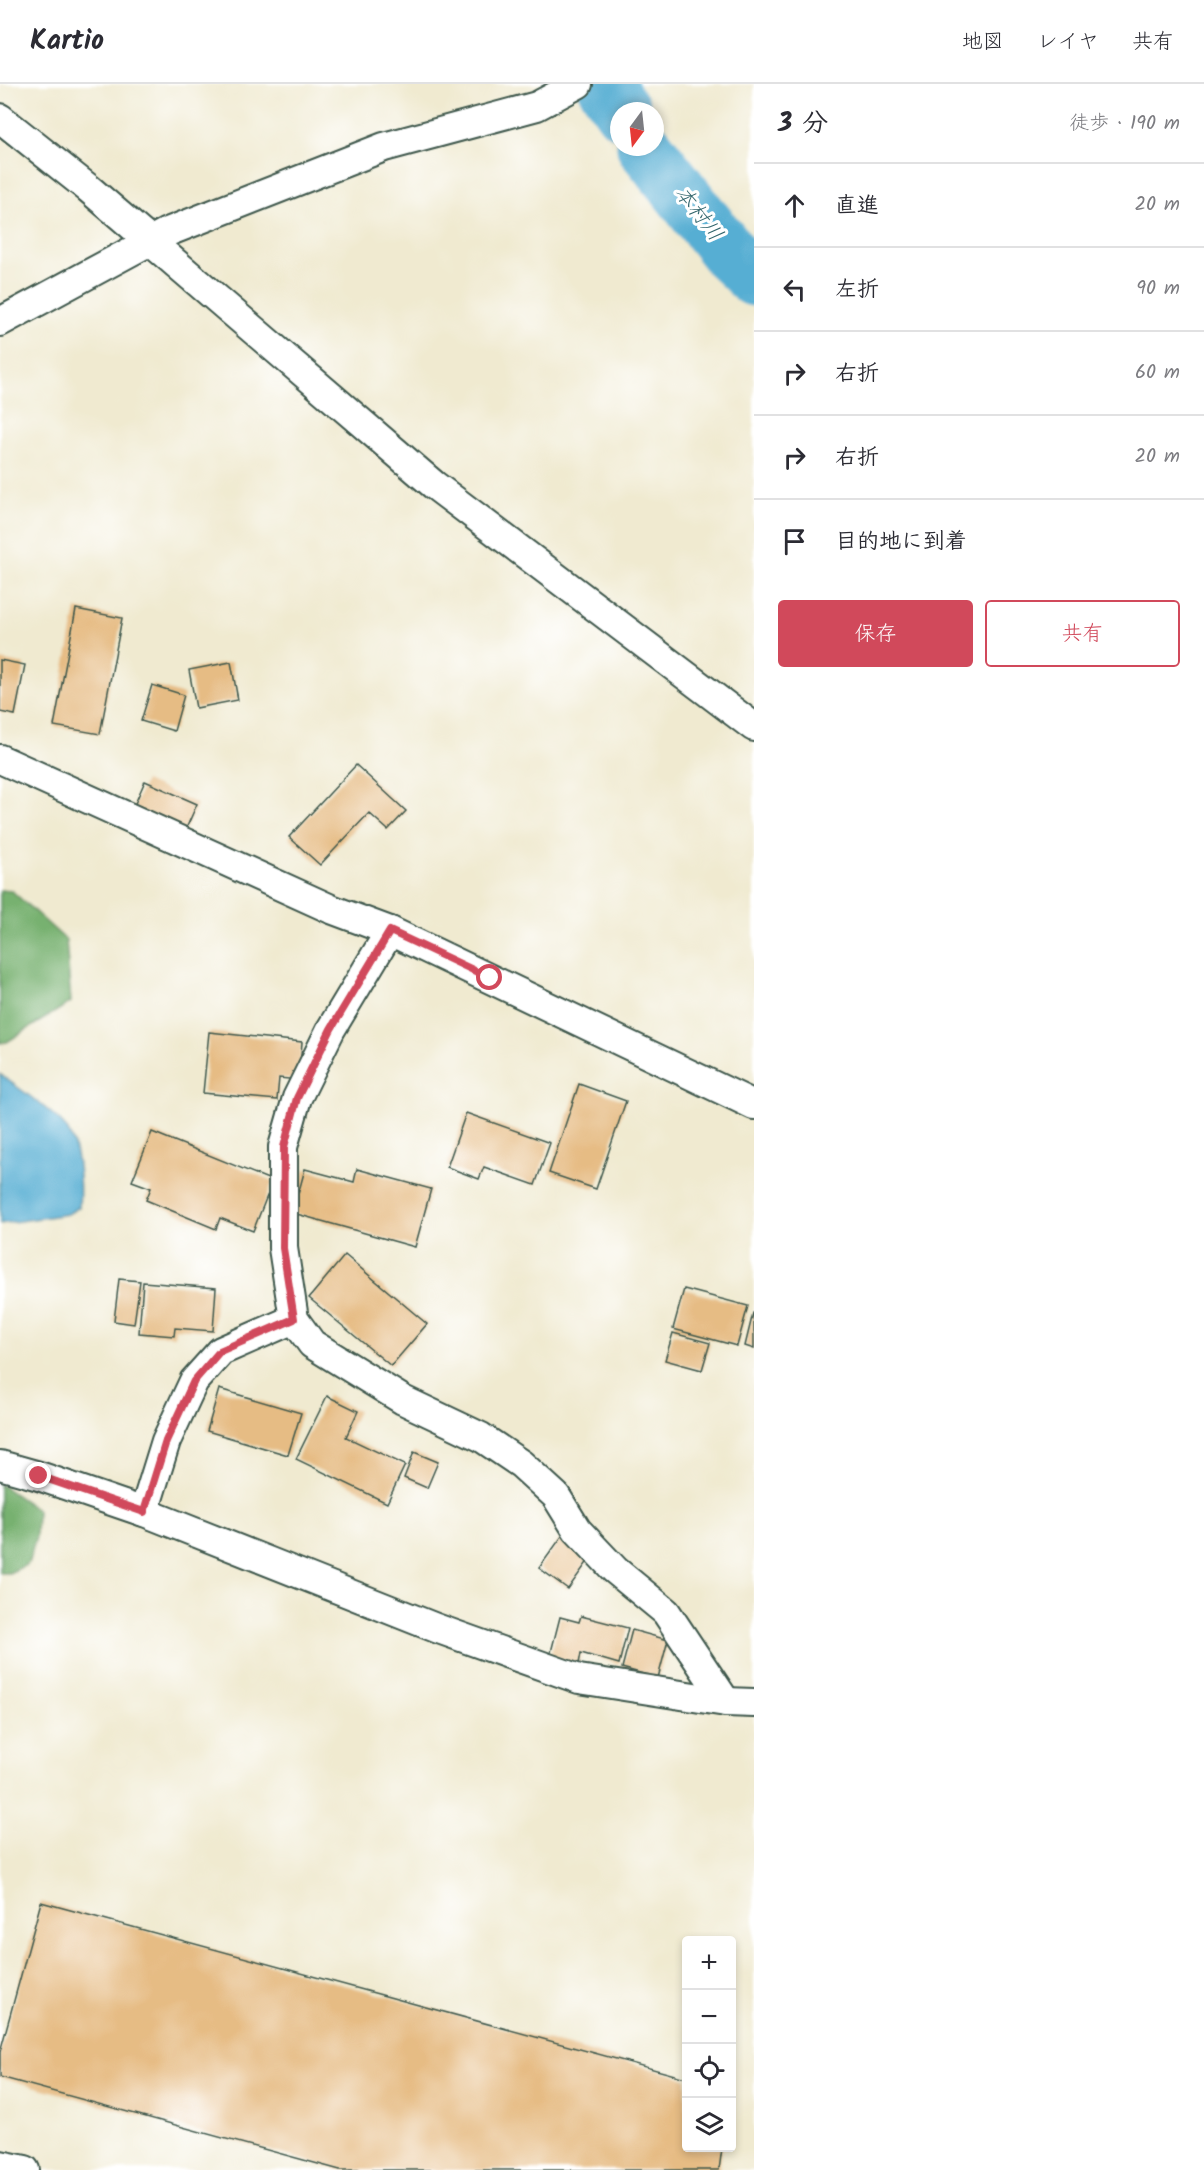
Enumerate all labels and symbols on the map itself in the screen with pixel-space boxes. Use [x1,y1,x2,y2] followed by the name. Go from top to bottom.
[610,102,664,156] north arrow
[666,179,730,249] water label: 本村川
[476,964,502,990] route start
[25,1462,51,1488] route end

